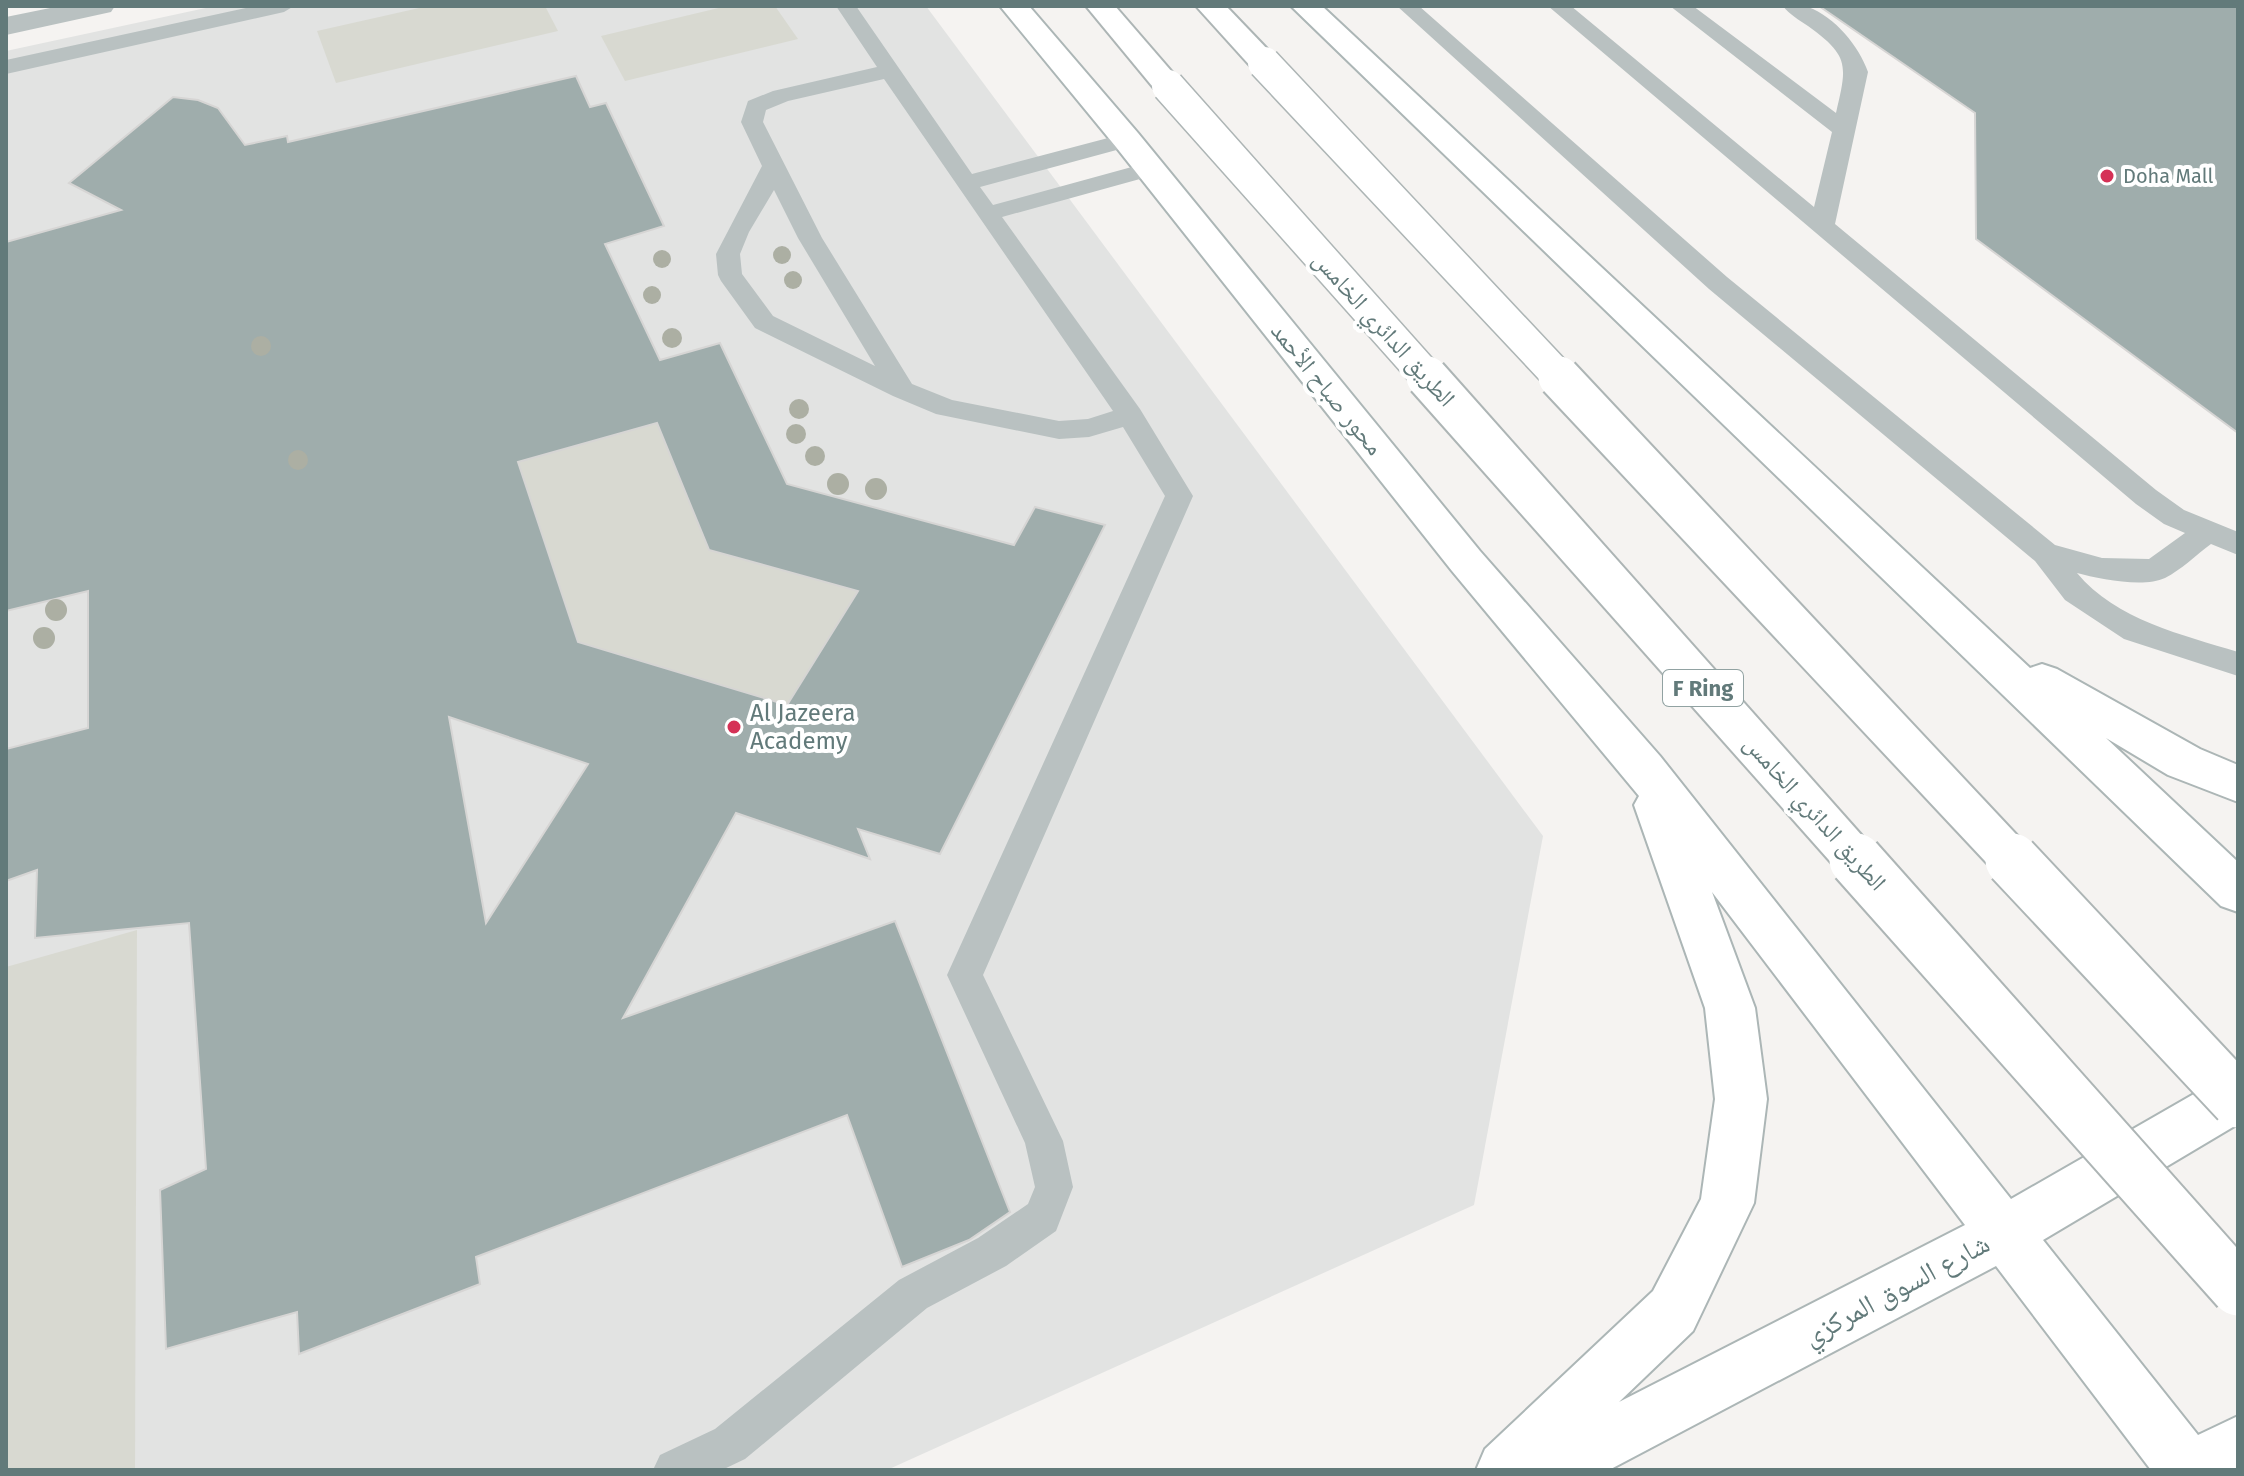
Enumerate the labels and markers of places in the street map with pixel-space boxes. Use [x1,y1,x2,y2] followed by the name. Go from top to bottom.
[2123,164,2214,188] place label: Doha Mall
[2098,167,2116,185] marker: Doha Mall
[750,699,855,755] place label: Al Jazeera Academy
[725,718,743,736] marker: Al Jazeera Academy

